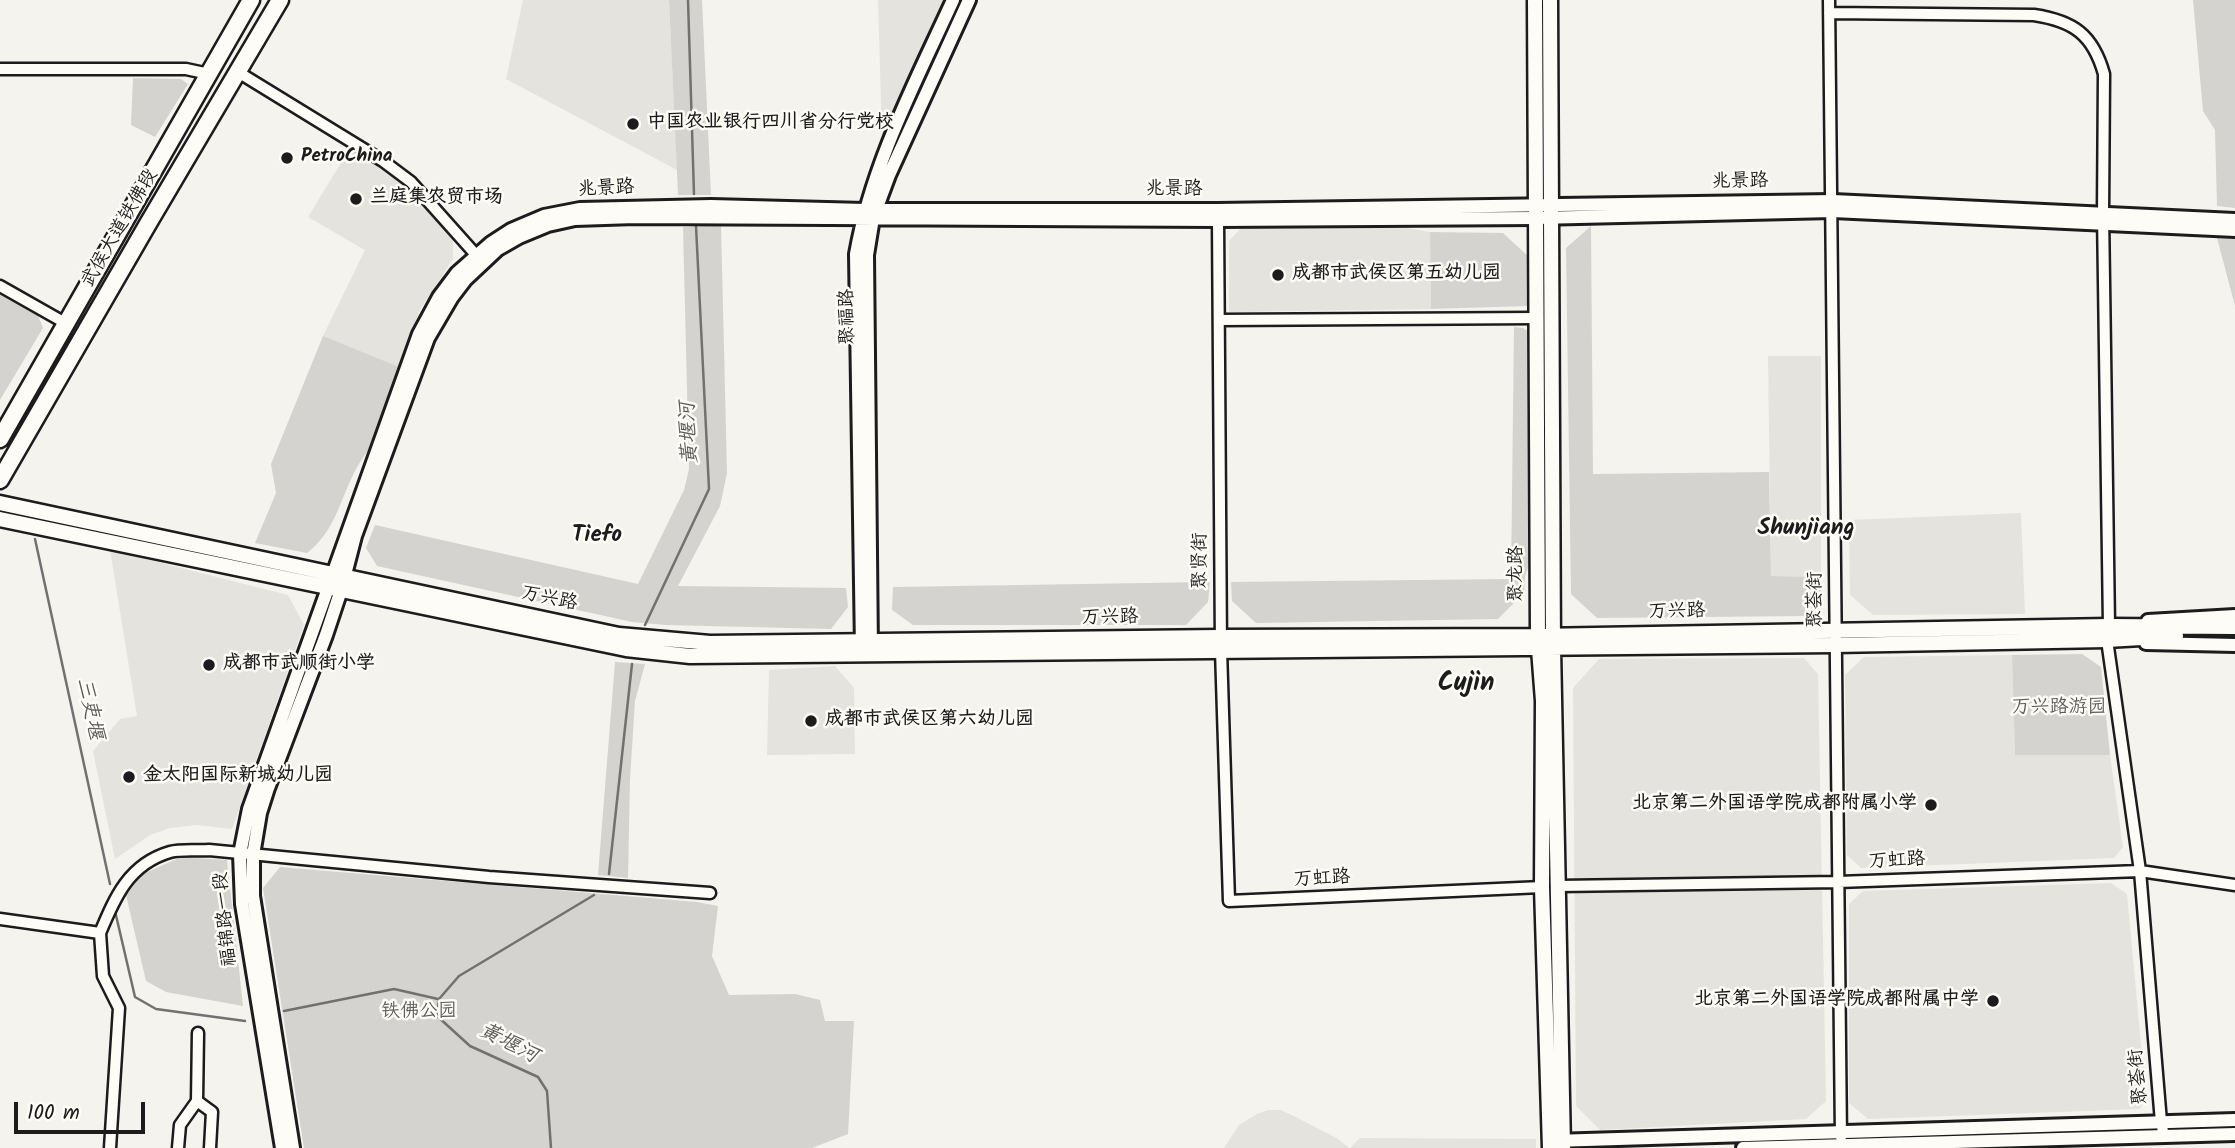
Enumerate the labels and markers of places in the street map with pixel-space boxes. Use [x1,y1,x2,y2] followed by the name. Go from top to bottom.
[647,113,894,135] place label: 中国农业银行四川省分行党校
[625,116,641,132] marker: 中国农业银行四川省分行党校
[301,147,392,169] place label: PetroChina
[279,150,295,166] marker: PetroChina
[370,188,503,210] place label: 兰庭集农贸市场
[348,191,364,207] marker: 兰庭集农贸市场
[1292,264,1501,286] place label: 成都市武侯区第五幼儿园
[1270,267,1286,283] marker: 成都市武侯区第五幼儿园
[223,654,375,676] place label: 成都市武顺街小学
[201,657,217,673] marker: 成都市武顺街小学
[825,710,1034,732] place label: 成都市武侯区第六幼儿园
[803,713,819,729] marker: 成都市武侯区第六幼儿园
[143,766,333,788] place label: 金太阳国际新城幼儿园
[121,769,137,785] marker: 金太阳国际新城幼儿园
[1632,794,1917,816] place label: 北京第二外国语学院成都附属小学
[1923,797,1939,813] marker: 北京第二外国语学院成都附属小学
[1694,990,1979,1012] place label: 北京第二外国语学院成都附属中学
[1985,993,2001,1009] marker: 北京第二外国语学院成都附属中学

